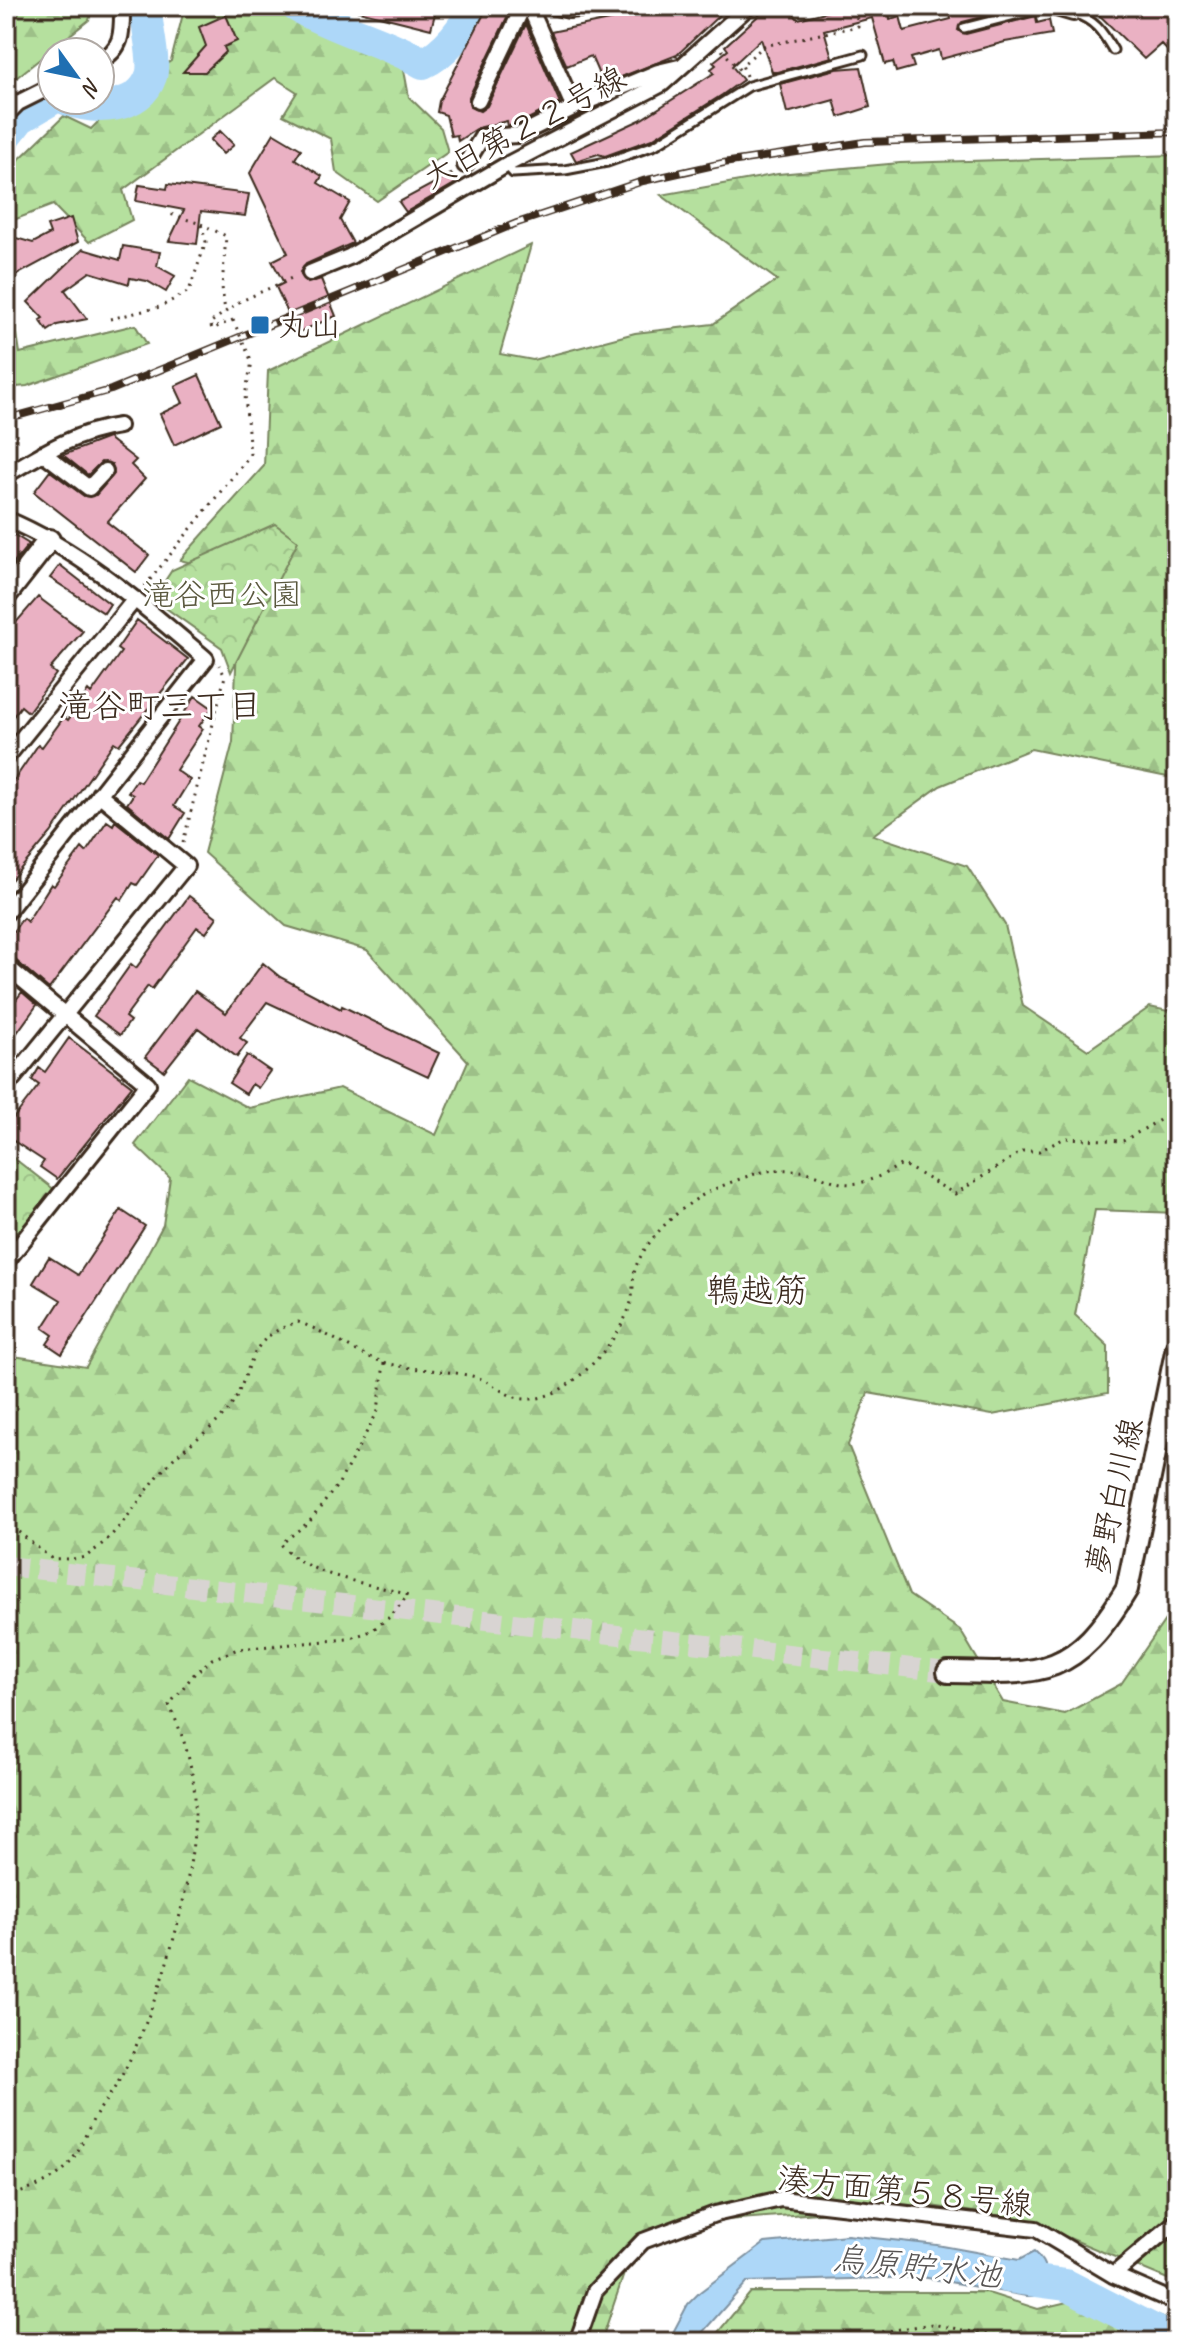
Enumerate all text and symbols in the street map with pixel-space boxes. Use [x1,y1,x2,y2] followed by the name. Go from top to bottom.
[36,36,116,116] north arrow
[416,57,633,198] street label: 大日第２２号線
[75,73,107,103] text: N
[278,305,342,346] place label: 丸山
[249,314,271,336] marker: 丸山
[142,574,302,615] park label: 滝谷西公園
[58,684,262,727] district label: 滝谷町三丁目
[706,1269,808,1312] district label: 鵯越筋
[1077,1414,1152,1579] street label: 夢野白川線
[775,2158,1034,2225] street label: 湊方面第５８号線
[830,2236,1005,2297] water label: 烏原貯水池

